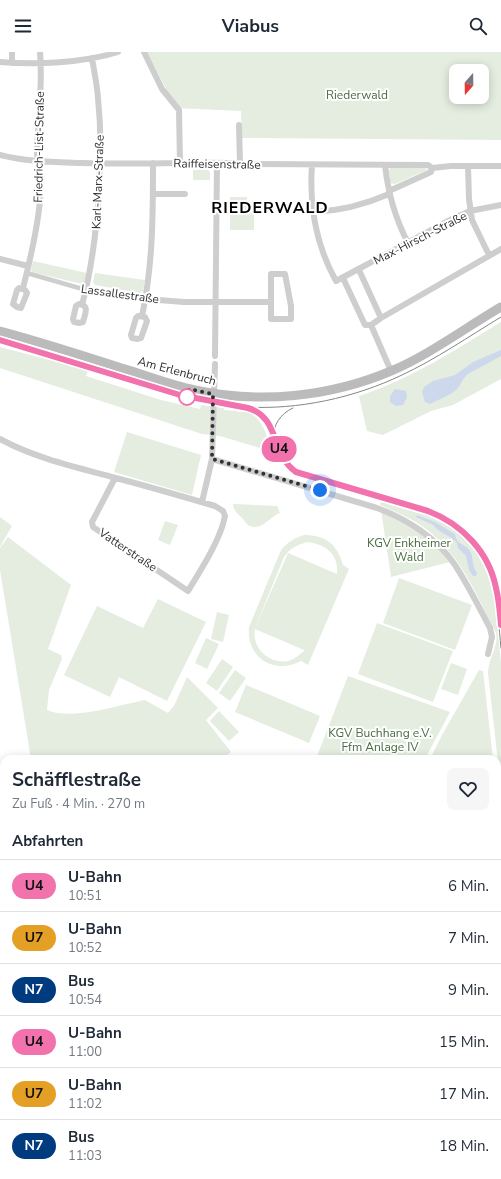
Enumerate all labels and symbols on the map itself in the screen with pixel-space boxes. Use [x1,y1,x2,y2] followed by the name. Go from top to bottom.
[449,64,489,104] north arrow
[326,87,388,103] park label: Riederwald
[30,91,48,203] street label: Friedrich-List-Straße
[88,135,108,229] street label: Karl-Marx-Straße
[173,155,261,173] street label: Raiffeisenstraße
[211,197,329,219] district label: RIEDERWALD
[371,208,469,268] street label: Max-Hirsch-Straße
[80,281,160,307] street label: Lassallestraße
[136,353,218,389] street label: Am Erlenbruch
[178,388,196,406] unlabelled marker
[261,436,297,462] line badge: U4
[310,480,330,500] your location
[95,524,160,575] street label: Vatterstraße
[367,535,452,565] park label: KGV Enkheimer Wald
[328,725,432,755] park label: KGV Buchhang e.V. Ffm Anlage IV

